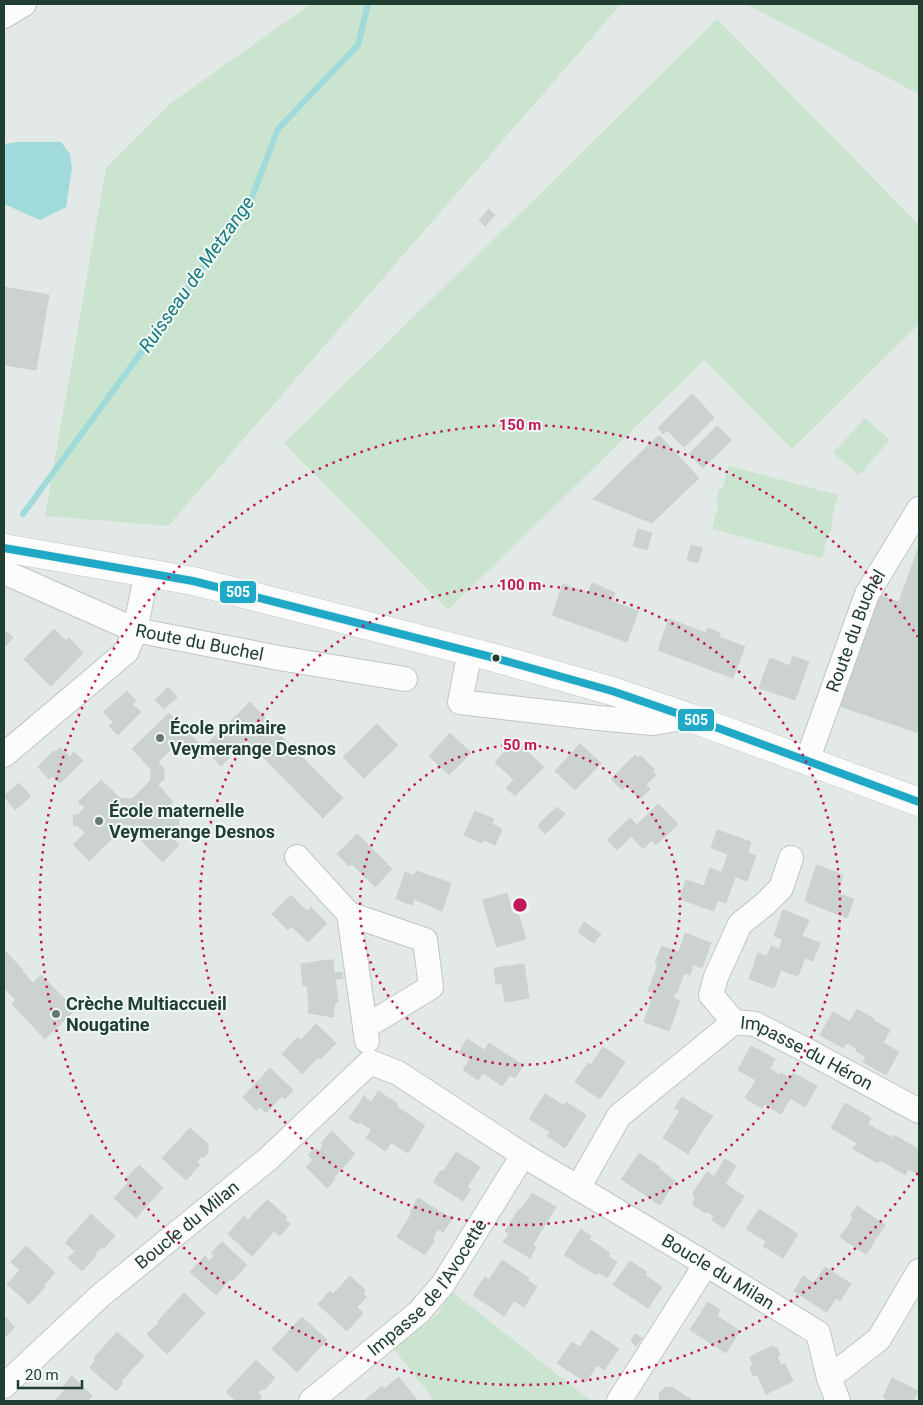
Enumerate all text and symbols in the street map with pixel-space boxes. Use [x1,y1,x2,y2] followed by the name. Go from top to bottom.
[134,191,259,357] water label: Ruisseau de Metzange
[499,416,541,434] text: 150 m
[822,566,889,695] street label: Route du Buchel
[499,576,541,594] text: 100 m
[219,580,257,604] line badge: 505
[226,584,250,600] text: 505
[134,619,266,665] street label: Route du Buchel
[491,653,501,663] unlabelled marker
[677,708,715,732] line badge: 505
[684,712,708,728] text: 505
[170,717,336,759] place label: École primaire Veymerange Desnos
[154,732,166,744] marker: École primaire Veymerange Desnos
[503,736,537,754] text: 50 m
[109,800,275,842] place label: École maternelle Veymerange Desnos
[93,815,105,827] marker: École maternelle Veymerange Desnos
[511,896,529,914] centre of rings
[66,993,227,1035] place label: Crèche Multiaccueil Nougatine
[50,1008,62,1020] marker: Crèche Multiaccueil Nougatine
[739,1012,877,1094] street label: Impasse du Héron
[131,1176,243,1273] street label: Boucle du Milan
[363,1215,491,1360] street label: Impasse de l'Avocette
[658,1229,778,1314] street label: Boucle du Milan
[18,1358,81,1390] scale bar
[25,1366,59,1384] text: 20 m

